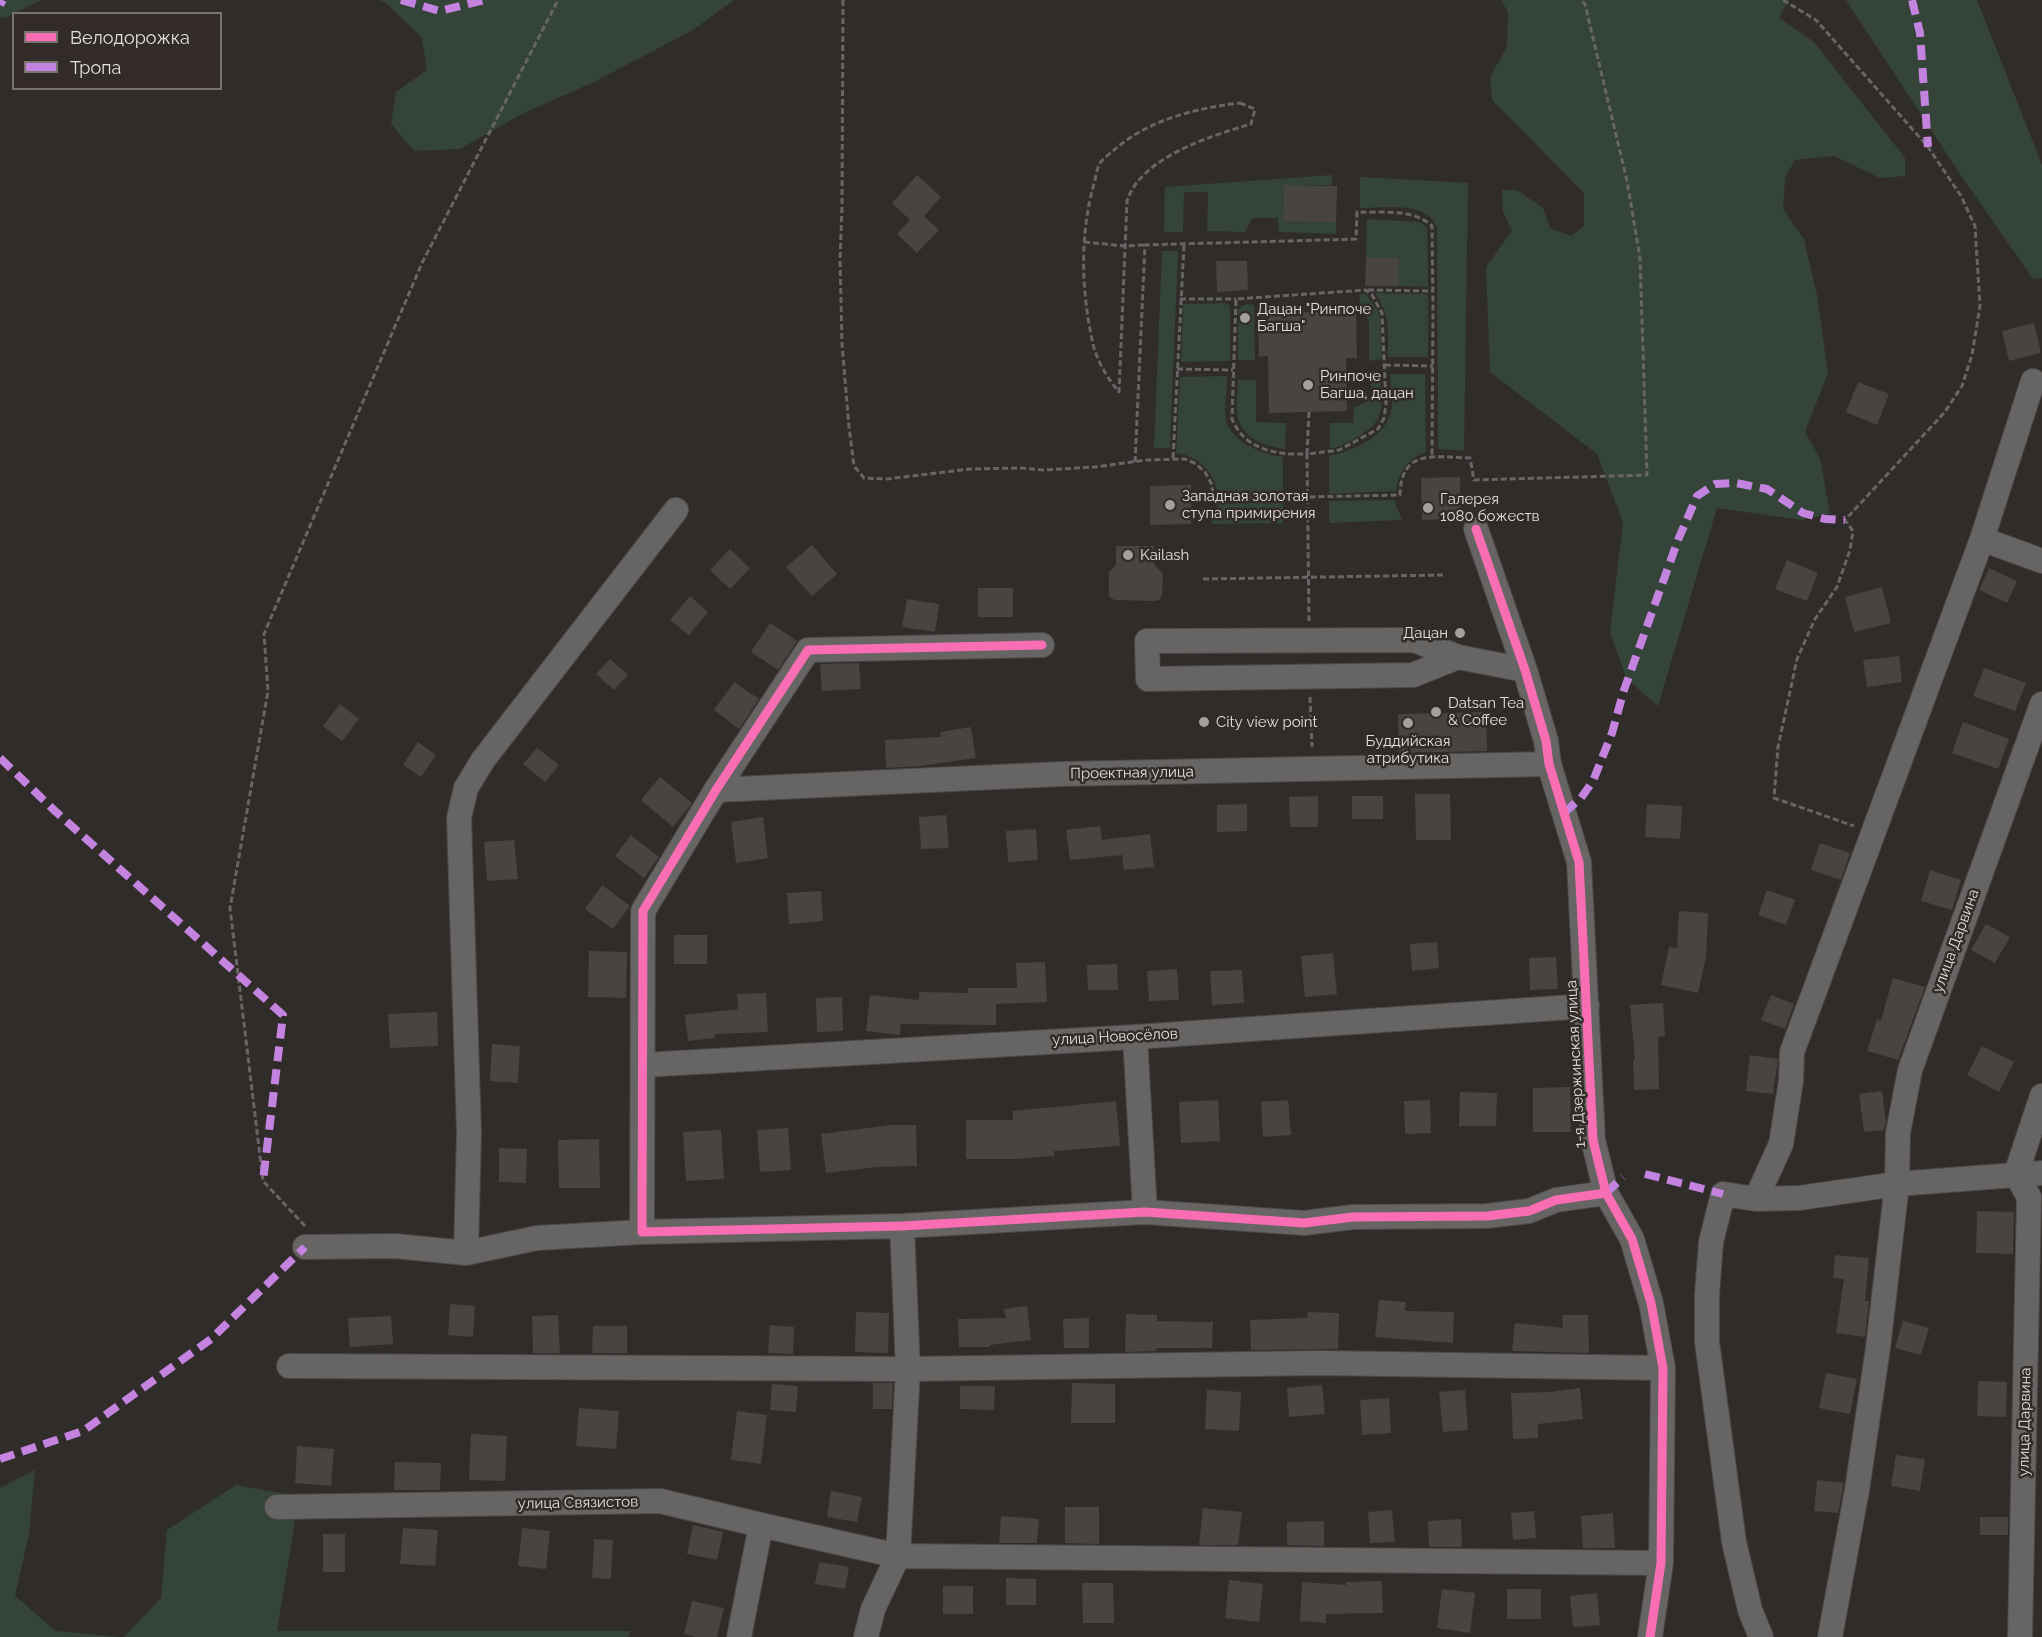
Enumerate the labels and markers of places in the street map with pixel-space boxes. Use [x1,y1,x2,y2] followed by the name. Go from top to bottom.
[1257,300,1371,335] place label: Дацан "Ринпоче Багша"
[1238,311,1252,325] marker: Дацан "Ринпоче Багша"
[1320,367,1414,402] place label: Ринпоче Багша, дацан
[1301,378,1315,392] marker: Ринпоче Багша, дацан
[1182,487,1316,522] place label: Западная золотая ступа примирения
[1440,490,1540,525] place label: Галерея 1080 божеств
[1163,498,1177,512] marker: Западная золотая ступа примирения
[1421,501,1435,515] marker: Галерея 1080 божеств
[1140,546,1189,564] place label: Kailash
[1121,548,1135,562] marker: Kailash
[1403,624,1448,642] place label: Дацан
[1453,626,1467,640] marker: Дацан
[1448,694,1524,729] place label: Datsan Tea & Coffee
[1429,705,1443,719] marker: Datsan Tea & Coffee
[1216,713,1318,731] place label: City view point
[1197,715,1211,729] marker: City view point
[1401,716,1415,730] marker: Буддийская атрибутика
[1365,732,1451,767] place label: Буддийская атрибутика

